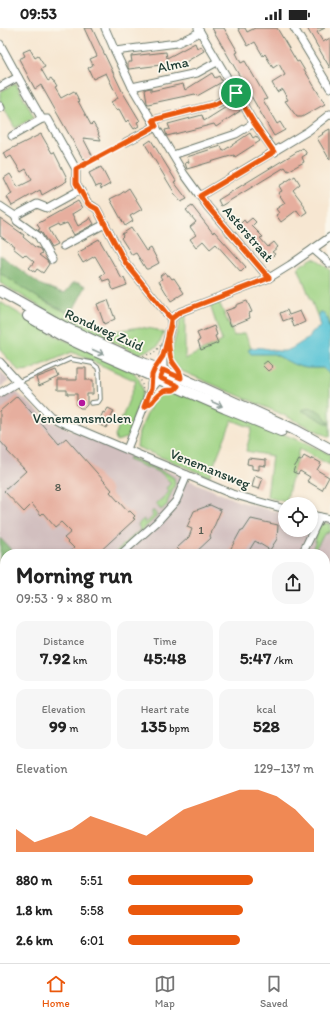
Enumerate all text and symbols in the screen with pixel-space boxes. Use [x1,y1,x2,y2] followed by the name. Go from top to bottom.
[20,5,57,23] text: 09:53
[156,53,191,77] street label: Alma
[219,76,253,110] pin
[225,82,247,104] icon: arrive
[219,202,277,266] street label: Asterstraat
[62,305,146,355] street label: Rondweg Zuid
[91,349,103,356] one-way arrow
[77,398,87,408] marker: Venemansmolen
[210,401,222,408] one-way arrow
[33,410,131,427] place label: Venemansmolen
[167,445,253,493] street label: Venemansweg
[55,480,62,494] house number: 8
[278,497,318,537] map controls
[278,497,318,537] button: locate
[198,523,204,537] house number: 1
[16,562,132,589] text: Morning run
[272,562,314,604] button: share
[16,591,112,606] text: 09:53 · 9 × 880 m
[43,635,84,648] text: Distance
[153,635,177,648] text: Time
[255,635,277,648] text: Pace
[40,648,70,668] text: 7.92
[144,648,186,668] text: 45:48
[240,648,271,668] text: 5:47
[70,654,87,667] text: km
[271,654,293,667] text: /km
[42,703,86,716] text: Elevation
[141,703,189,716] text: Heart rate
[257,703,276,716] text: kcal
[49,716,67,736] text: 99
[141,716,167,736] text: 135
[253,716,280,736] text: 528
[67,722,78,735] text: m
[167,722,189,735] text: bpm
[16,761,68,776] text: Elevation
[254,761,314,776] text: 129–137 m
[16,873,52,888] text: 880 m
[80,873,103,888] text: 5:51
[16,903,52,918] text: 1.8 km
[80,903,104,918] text: 5:58
[16,933,53,948] text: 2.6 km
[80,933,104,948] text: 6:01
[42,973,70,1010] tab: Home
[154,973,176,1010] tab: Map
[260,973,288,1010] tab: Saved

